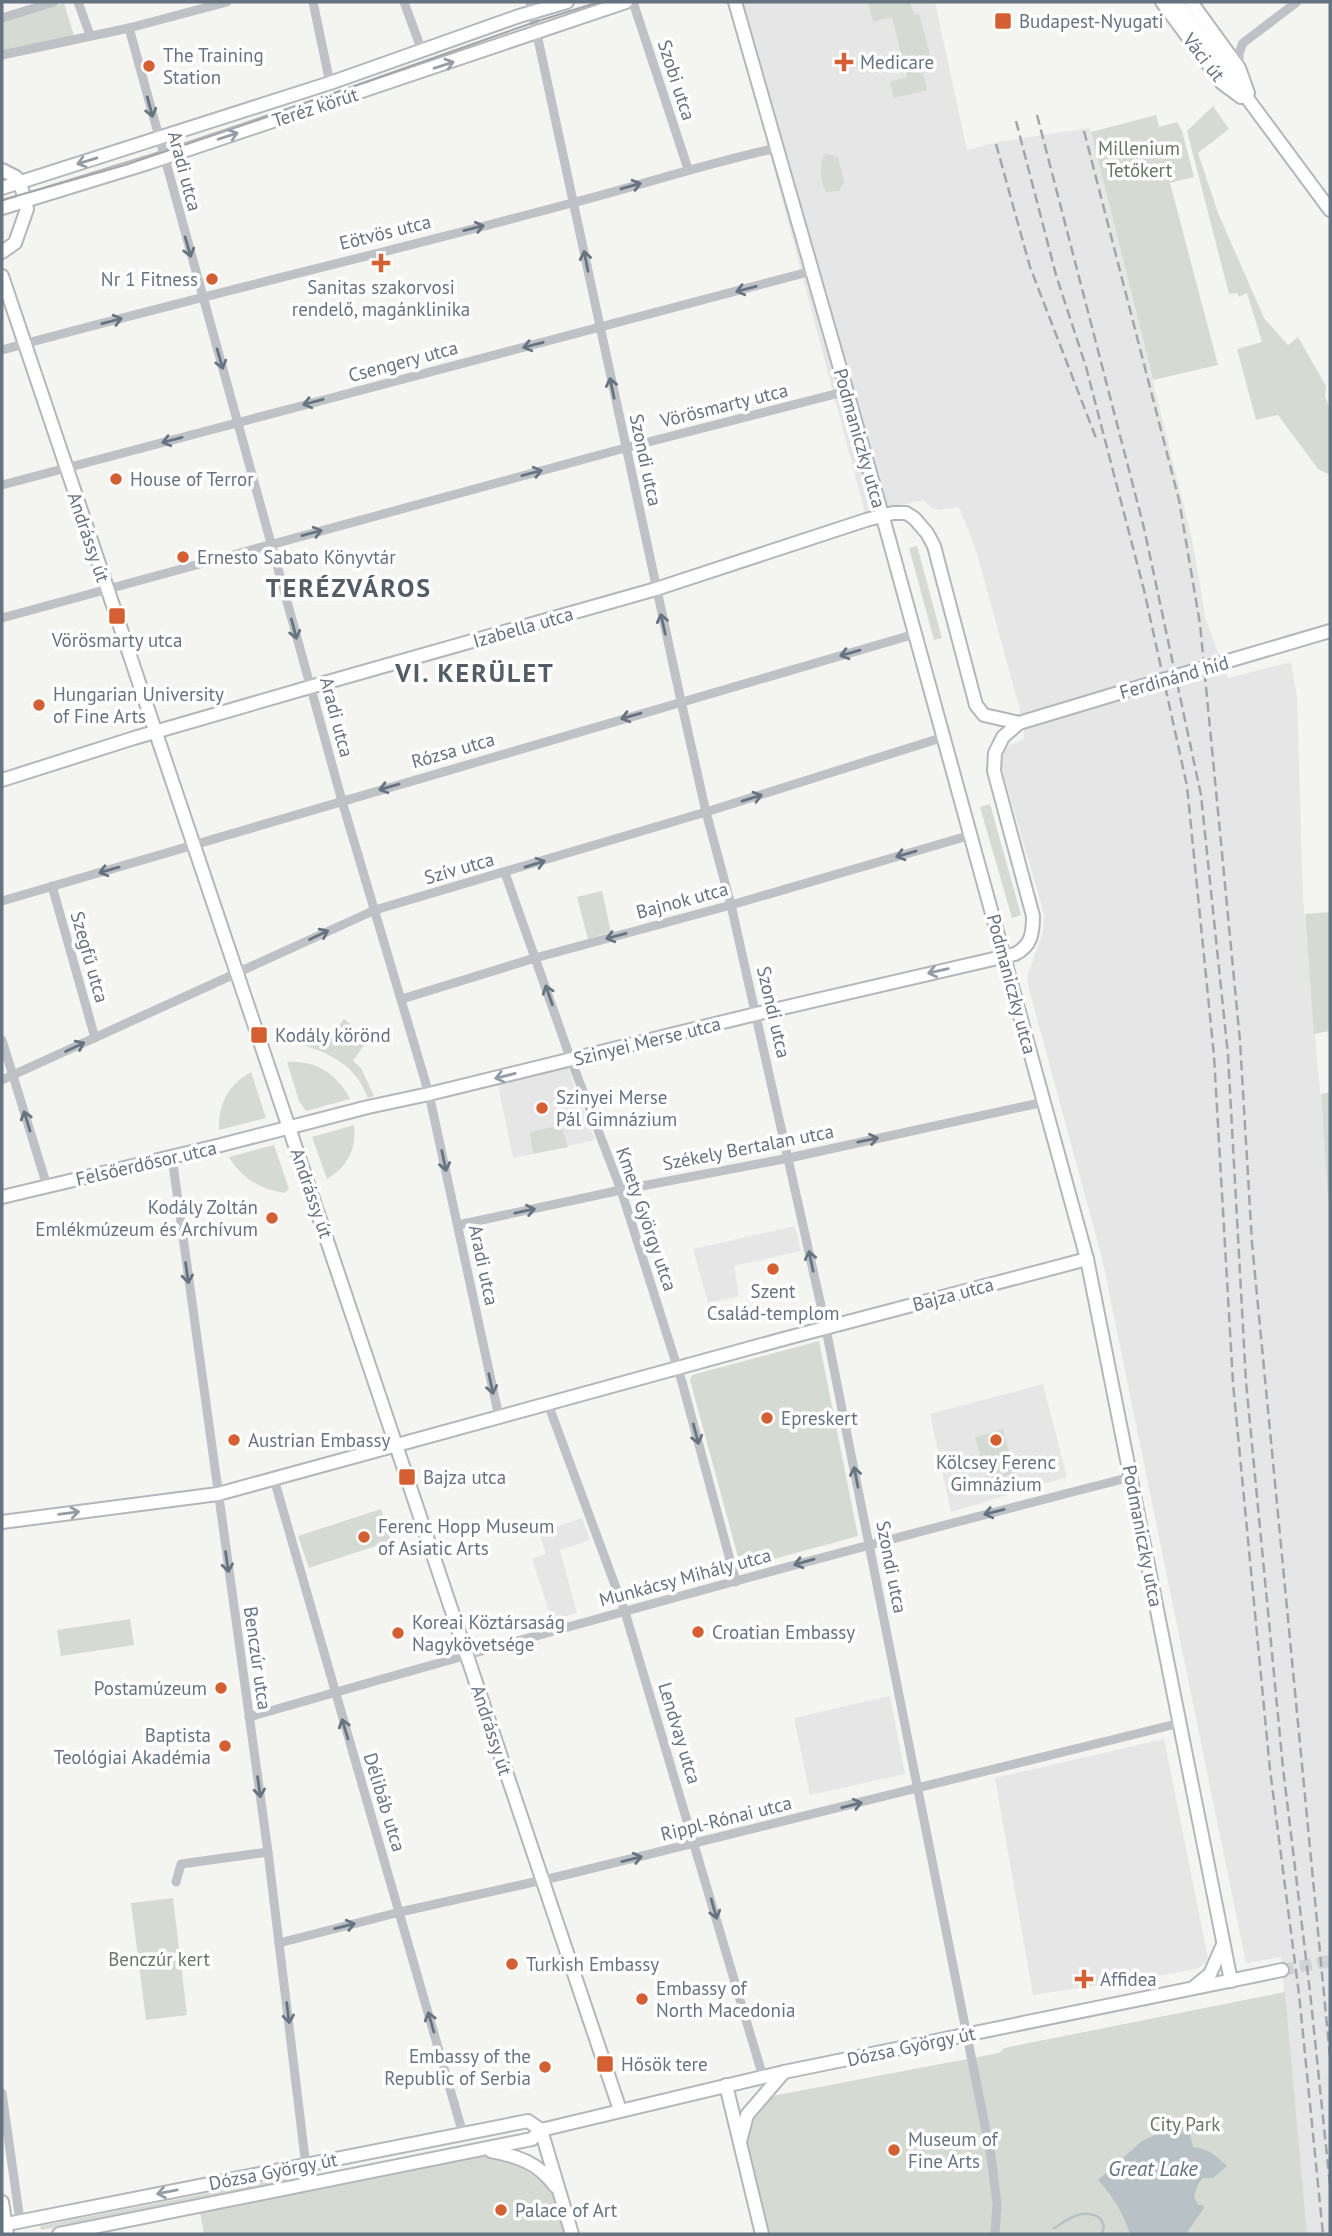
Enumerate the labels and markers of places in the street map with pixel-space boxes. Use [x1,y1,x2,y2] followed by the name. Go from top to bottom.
[1019,9,1164,33] place label: Budapest-Nyugati
[993,11,1013,31] marker: Budapest-Nyugati
[163,43,264,89] place label: The Training Station
[860,50,934,74] place label: Medicare
[834,52,854,72] marker: Medicare
[141,58,157,74] marker: The Training Station
[371,253,391,273] marker: Sanitas szakorvosi rendelő, magánklinika
[101,267,198,291] place label: Nr 1 Fitness
[204,271,220,287] marker: Nr 1 Fitness
[292,275,470,321] place label: Sanitas szakorvosi rendelő, magánklinika
[130,467,254,491] place label: House of Terror
[108,471,124,487] marker: House of Terror
[197,545,396,569] place label: Ernesto Sabato Könyvtár
[175,549,191,565] marker: Ernesto Sabato Könyvtár
[107,606,127,626] marker: Vörösmarty utca
[51,628,182,652] place label: Vörösmarty utca
[53,682,224,728] place label: Hungarian University of Fine Arts
[31,697,47,713] marker: Hungarian University of Fine Arts
[275,1023,391,1047] place label: Kodály körönd
[249,1025,269,1045] marker: Kodály körönd
[556,1085,677,1131] place label: Szinyei Merse Pál Gimnázium
[534,1100,550,1116] marker: Szinyei Merse Pál Gimnázium
[35,1195,258,1241] place label: Kodály Zoltán Emlékmúzeum és Archívum
[264,1210,280,1226] marker: Kodály Zoltán Emlékmúzeum és Archívum
[765,1261,781,1277] marker: Szent Család-templom
[707,1279,839,1325] place label: Szent Család-templom
[781,1406,858,1430] place label: Epreskert
[759,1410,775,1426] marker: Epreskert
[248,1428,391,1452] place label: Austrian Embassy
[226,1432,242,1448] marker: Austrian Embassy
[988,1432,1004,1448] marker: Kölcsey Ferenc Gimnázium
[936,1450,1056,1496] place label: Kölcsey Ferenc Gimnázium
[423,1465,506,1489] place label: Bajza utca
[397,1467,417,1487] marker: Bajza utca
[378,1514,554,1560] place label: Ferenc Hopp Museum of Asiatic Arts
[356,1529,372,1545] marker: Ferenc Hopp Museum of Asiatic Arts
[412,1610,565,1656] place label: Koreai Köztársaság Nagykövetsége
[712,1620,855,1644] place label: Croatian Embassy
[690,1624,706,1640] marker: Croatian Embassy
[390,1625,406,1641] marker: Koreai Köztársaság Nagykövetsége
[94,1676,207,1700] place label: Postamúzeum
[213,1680,229,1696] marker: Postamúzeum
[54,1723,211,1769] place label: Baptista Teológiai Akadémia
[217,1738,233,1754] marker: Baptista Teológiai Akadémia
[526,1952,659,1976] place label: Turkish Embassy
[504,1956,520,1972] marker: Turkish Embassy
[1100,1967,1157,1991] place label: Affidea
[1074,1969,1094,1989] marker: Affidea
[656,1976,795,2022] place label: Embassy of North Macedonia
[634,1991,650,2007] marker: Embassy of North Macedonia
[384,2044,531,2090] place label: Embassy of the Republic of Serbia
[621,2052,708,2076] place label: Hősök tere
[595,2054,615,2074] marker: Hősök tere
[537,2059,553,2075] marker: Embassy of the Republic of Serbia
[908,2127,999,2173] place label: Museum of Fine Arts
[886,2142,902,2158] marker: Museum of Fine Arts
[515,2198,618,2222] place label: Palace of Art
[493,2202,509,2218] marker: Palace of Art

